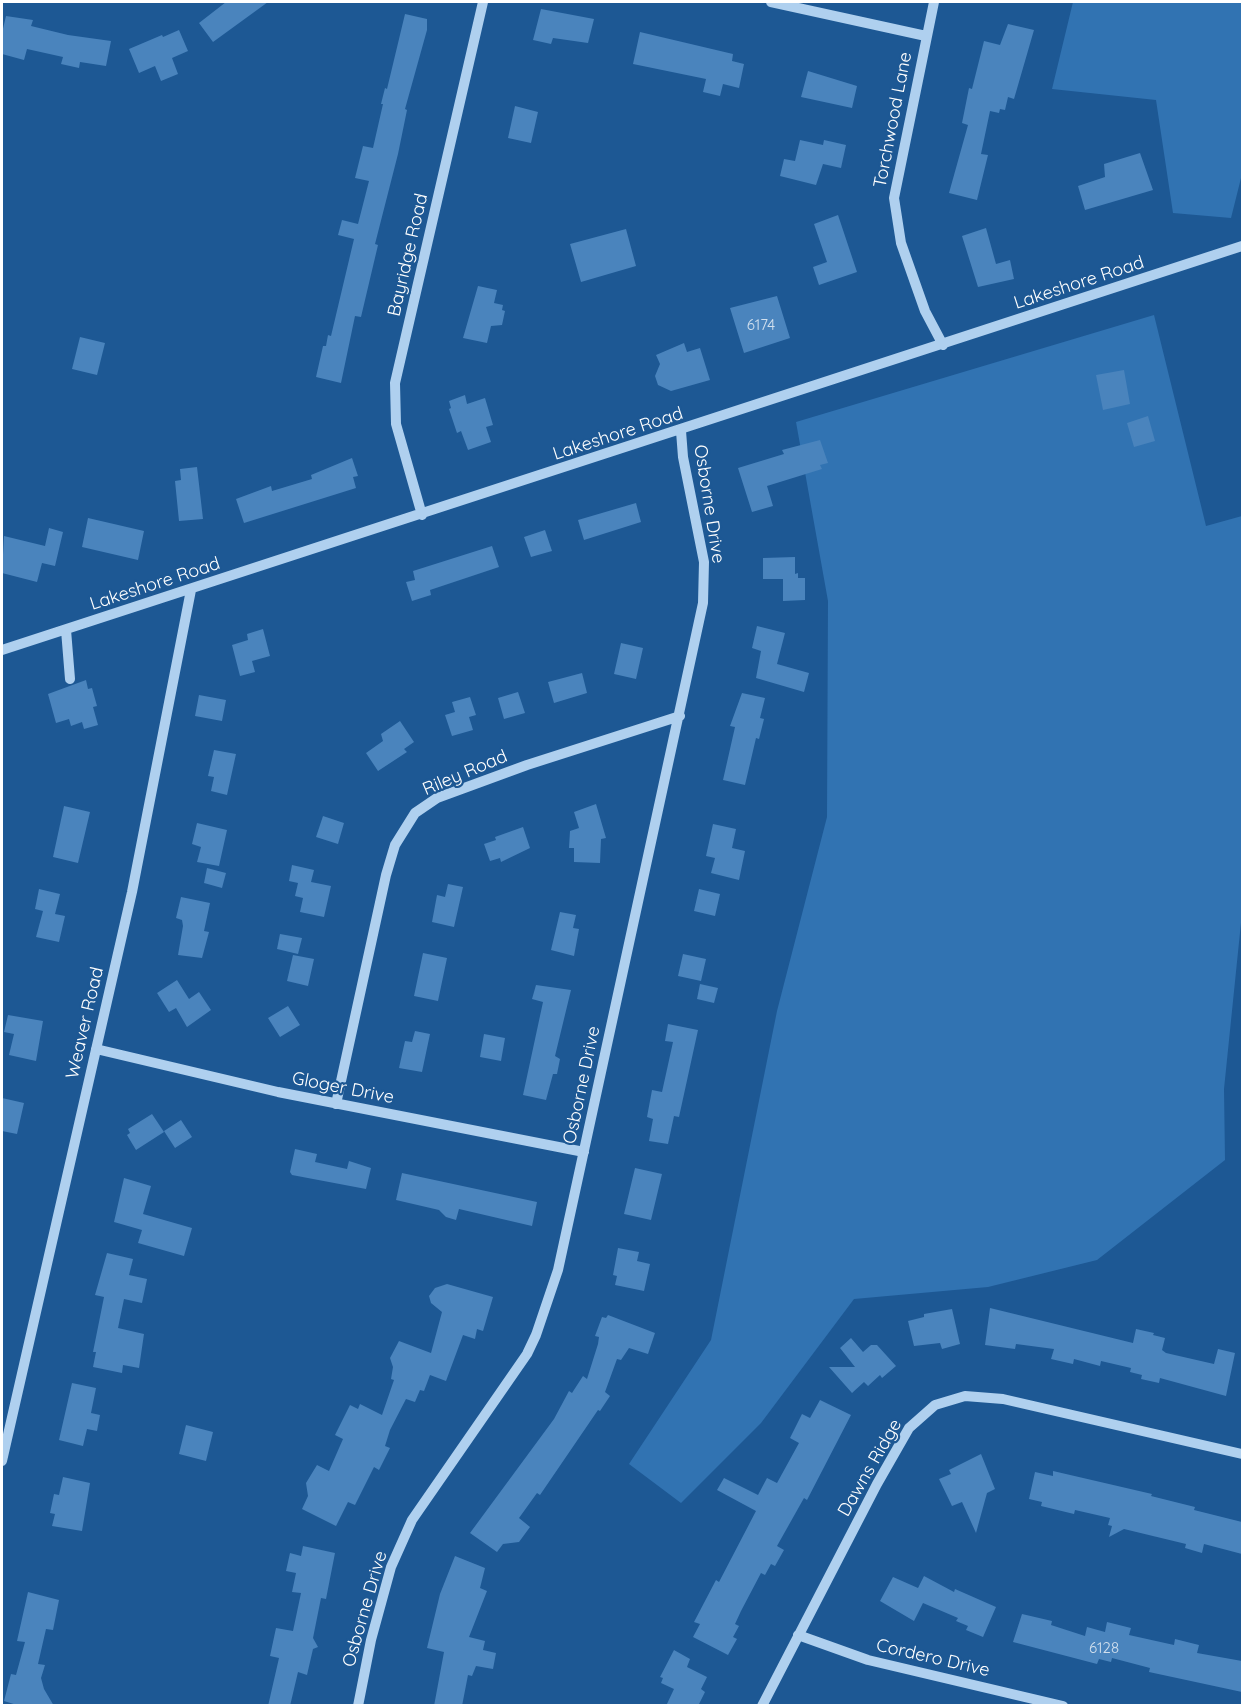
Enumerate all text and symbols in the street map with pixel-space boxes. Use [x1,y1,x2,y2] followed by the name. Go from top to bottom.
[869,50,917,190] street label: Torchwood Lane
[383,192,433,318] street label: Bayridge Road
[1011,252,1147,314] street label: Lakeshore Road
[747,316,775,334] house number: 6174
[550,403,686,465] street label: Lakeshore Road
[689,443,729,565] street label: Osborne Drive
[87,553,223,615] street label: Lakeshore Road
[419,746,511,800] street label: Riley Road
[62,965,108,1081] street label: Weaver Road
[559,1024,605,1146] street label: Osborne Drive
[290,1068,396,1108] street label: Gloger Drive
[833,1415,907,1521] street label: Dawns Ridge
[338,1548,392,1670] street label: Osborne Drive
[874,1634,992,1682] street label: Cordero Drive
[1089,1639,1119,1657] house number: 6128

